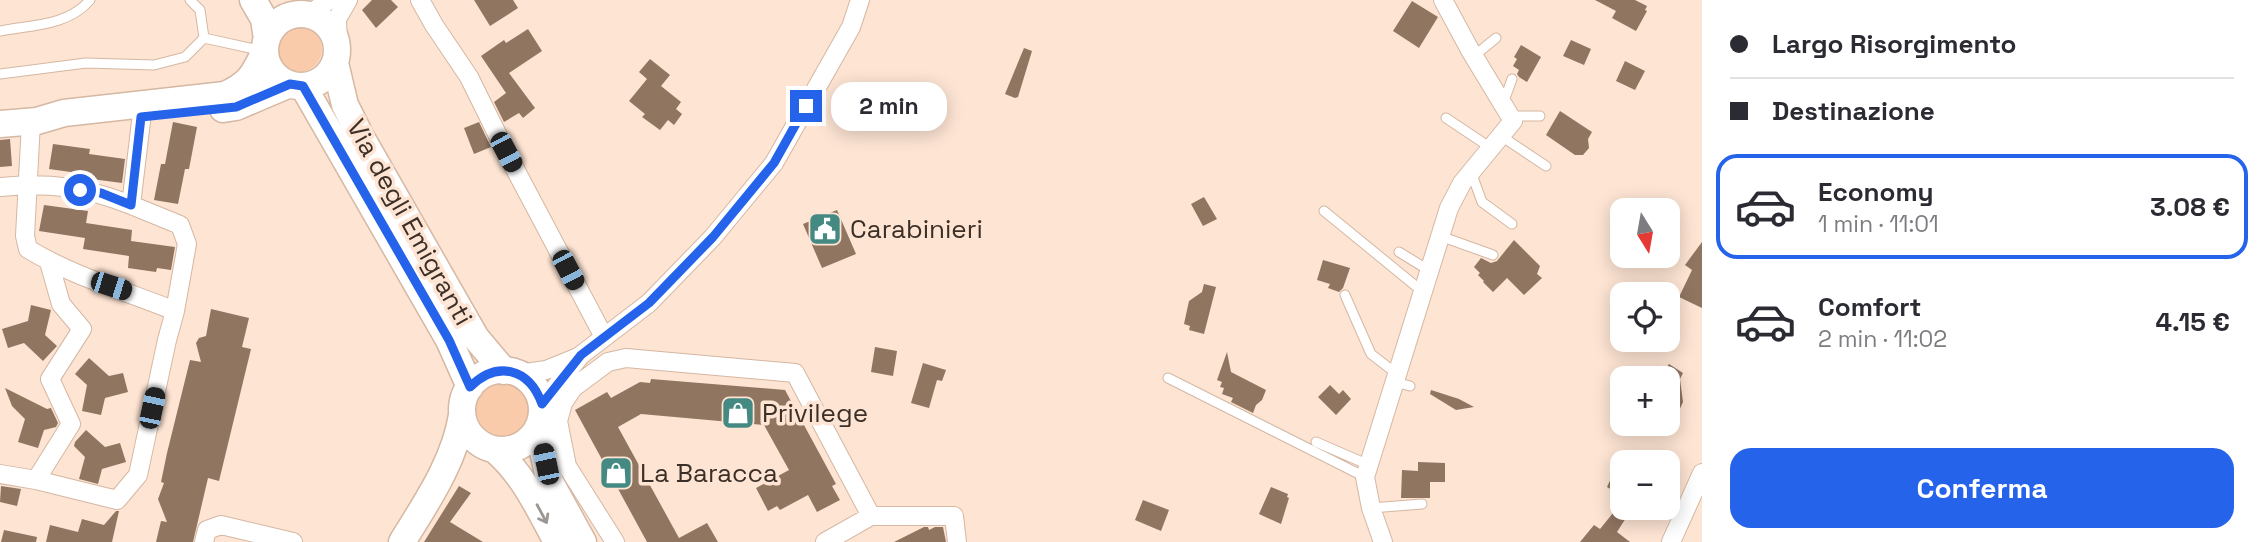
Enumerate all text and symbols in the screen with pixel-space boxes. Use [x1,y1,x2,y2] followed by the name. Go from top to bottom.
[1772,27,2016,61] text: Largo Risorgimento
[830,82,946,130] callout: 2 min
[790,90,822,122] route end
[859,91,919,121] text: 2 min
[1772,94,1935,128] text: Destinazione
[339,113,481,331] street label: Via degli Emigranti
[487,129,526,175] car
[64,174,96,206] route start
[1734,175,1797,238] icon: car
[1818,175,1934,209] text: Economy
[2150,190,2230,224] text: 3.08 €
[1610,198,1680,268] north arrow
[1610,198,1680,520] map controls
[1818,209,1939,239] text: 1 min · 11:01
[806,210,844,248] public building icon: Carabinieri
[850,212,983,246] place label: Carabinieri
[549,247,588,293] car
[88,270,135,302] car
[1610,282,1680,352] button: locate
[1734,290,1797,353] icon: car
[1818,290,1921,324] text: Comfort
[2155,305,2230,339] text: 4.15 €
[1818,324,1947,354] text: 2 min · 11:02
[1610,366,1680,436] button: +
[138,385,167,431] car
[719,394,757,432] shop icon: Privilege
[762,396,868,430] place label: Privilege
[532,441,561,487] car
[1730,448,2234,528] button: Conferma
[1610,450,1680,520] button: −
[597,454,635,492] shop icon: La Baracca
[640,456,778,490] place label: La Baracca
[536,503,549,524] one-way arrow

